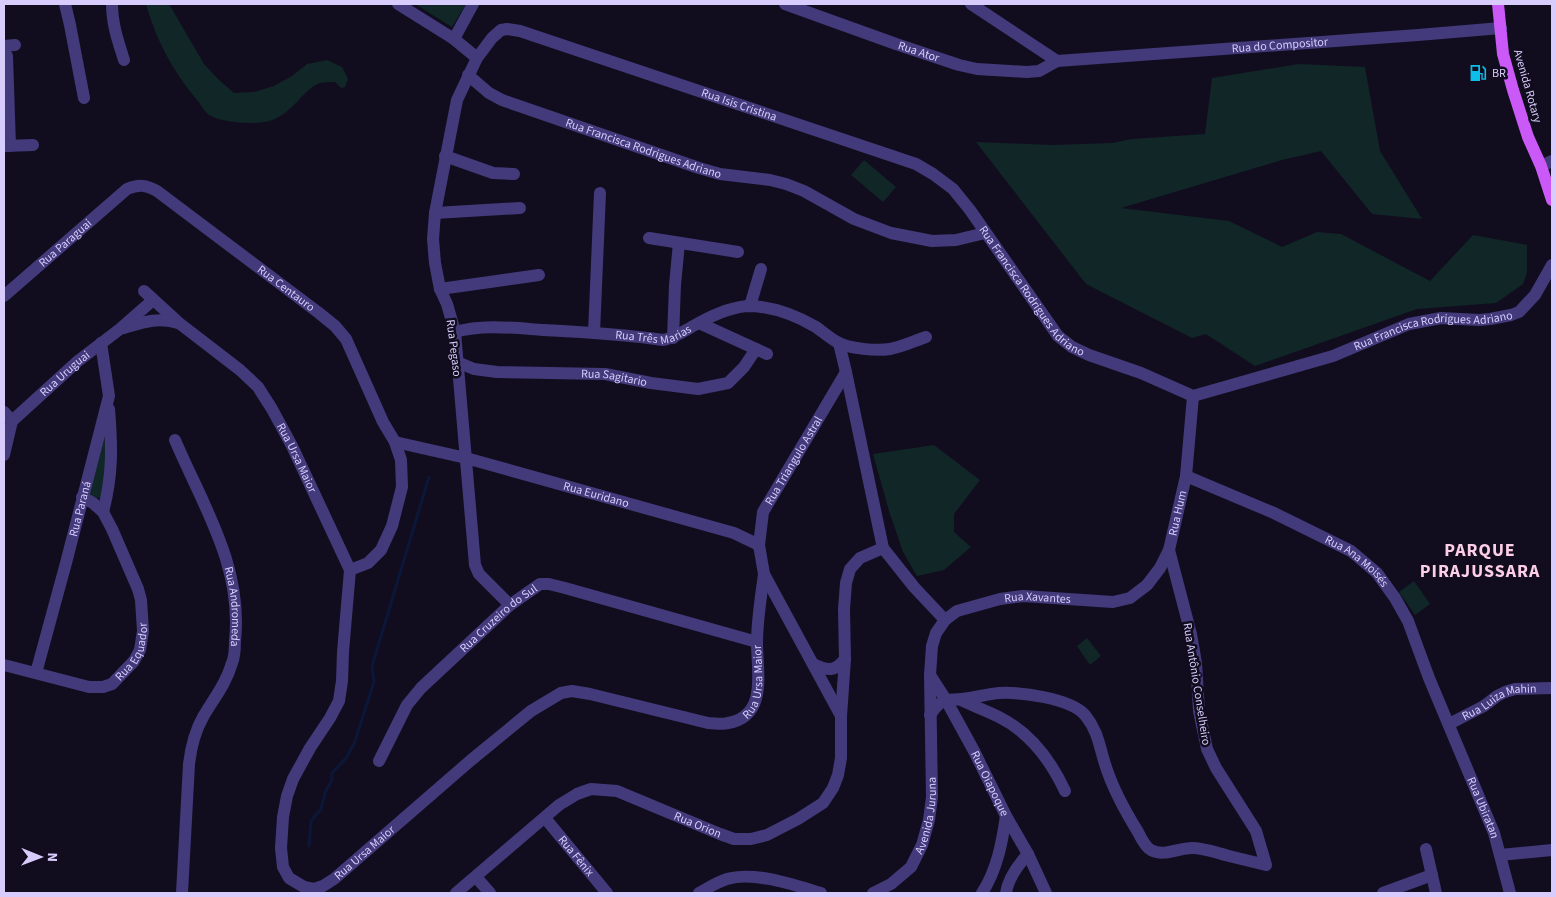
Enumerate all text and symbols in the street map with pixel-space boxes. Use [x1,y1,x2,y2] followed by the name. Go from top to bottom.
[1231,33,1329,57] street label: Rua do Compositor
[896,37,942,67] street label: Rua Ator
[1509,48,1546,125] street label: Avenida Rotary
[1468,63,1488,83] fuel station icon: BR
[1492,65,1506,82] place label: BR
[699,84,779,126] street label: Rua Isis Cristina
[563,115,723,183] street label: Rua Francisca Rodrigues Adriano
[35,215,96,271] street label: Rua Paraguai
[975,222,1087,361] street label: Rua Francisca Rodrigues Adriano
[253,261,318,316] street label: Rua Centauro
[1351,307,1514,355] street label: Rua Francisca Rodrigues Adriano
[442,318,465,378] street label: Rua Pegaso
[614,321,695,349] street label: Rua Três Marias
[36,347,94,401] street label: Rua Uruguai
[581,366,649,391] street label: Rua Sagitario
[761,413,827,508] street label: Rua Triangulo Astral
[272,420,321,496] street label: Rua Ursa Maior
[561,478,631,512] street label: Rua Euridano
[65,479,96,539] street label: Rua Paraná
[1165,489,1191,538] street label: Rua Hum
[1322,531,1393,591] street label: Rua Ana Moisés
[1420,538,1540,584] district label: PARQUE PIRAJUSSARA
[220,565,244,647] street label: Rua Andromeda
[456,580,541,657] street label: Rua Cruzeiro do Sul
[1003,588,1071,608] street label: Rua Xavantes
[111,621,152,685] street label: Rua Equador
[1178,622,1215,746] street label: Rua Antônio Conselheiro
[739,644,767,723] street label: Rua Ursa Maior
[1459,680,1537,725] street label: Rua Luiza Mahin
[966,748,1013,819] street label: Rua Oiapoque
[1462,774,1503,840] street label: Rua Ubiratan
[911,777,941,857] street label: Avenida Juruna
[671,808,724,843] street label: Rua Orion
[331,821,400,884] street label: Rua Ursa Maior
[15,832,65,882] north arrow
[554,832,598,881] street label: Rua Fênix
[42,852,62,862] text: N

